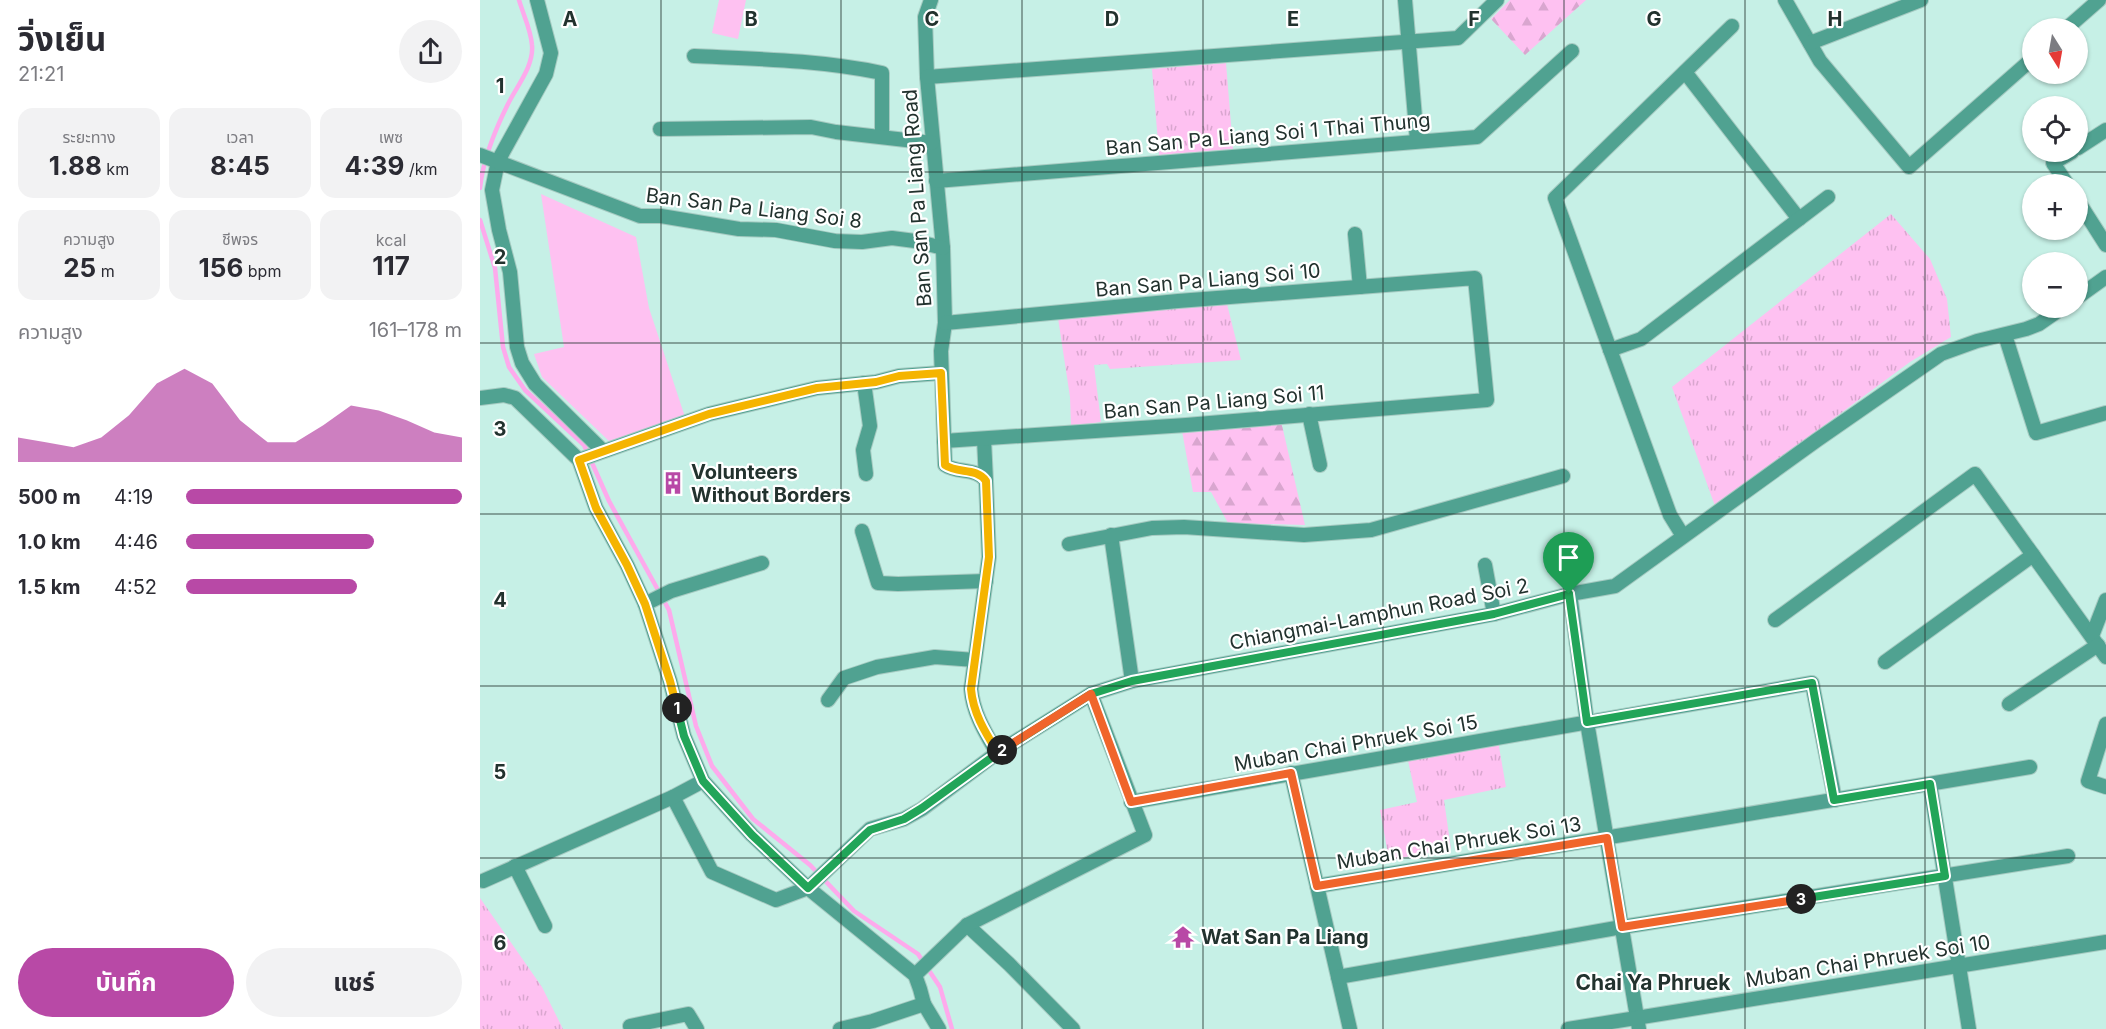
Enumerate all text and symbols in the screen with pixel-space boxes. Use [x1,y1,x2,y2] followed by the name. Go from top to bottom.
[563,7,578,31] text: A
[744,7,758,31] text: B
[925,7,939,31] text: C
[1105,7,1119,31] text: D
[1287,7,1299,31] text: E
[1468,7,1480,31] text: F
[1646,7,1662,31] text: G
[1828,7,1842,31] text: H
[2022,18,2088,84] north arrow
[2022,18,2088,318] map controls
[18,19,106,59] text: วิ่งเย็น
[399,20,462,83] button: share
[18,62,64,86] text: 21:21
[496,74,504,98] text: 1
[897,88,937,308] street label: Ban San Pa Liang Road
[2022,96,2088,162] button: locate
[1105,108,1431,160] street label: Ban San Pa Liang Soi 1 Thai Thung
[63,127,115,147] text: ระยะทาง
[226,127,254,147] text: เวลา
[379,127,403,147] text: เพซ
[49,150,102,181] text: 1.88
[210,150,270,181] text: 8:45
[345,150,404,181] text: 4:39
[102,159,129,179] text: km
[404,159,438,179] text: /km
[2022,174,2088,240] button: +
[645,183,863,233] street label: Ban San Pa Liang Soi 8
[63,229,115,249] text: ความสูง
[222,229,258,249] text: ชีพจร
[376,230,406,250] text: kcal
[494,245,506,269] text: 2
[372,250,410,281] text: 117
[63,252,96,283] text: 25
[199,252,243,283] text: 156
[2022,252,2088,318] button: −
[1094,258,1322,302] street label: Ban San Pa Liang Soi 10
[96,261,115,281] text: m
[243,261,281,281] text: bpm
[369,318,462,342] text: 161–178 m
[18,320,83,344] text: ความสูง
[1103,380,1325,424] street label: Ban San Pa Liang Soi 11
[494,417,506,441] text: 3
[691,460,851,507] place label: Volunteers Without Borders
[660,470,686,496] building icon: Volunteers Without Borders
[18,485,81,509] text: 500 m
[114,485,153,509] text: 4:19
[18,530,81,554] text: 1.0 km
[114,530,158,554] text: 4:46
[1543,532,1594,594] pin
[1552,541,1585,574] icon: arrive
[1227,573,1531,655] street label: Chiangmai-Lamphun Road Soi 2
[18,575,81,599] text: 1.5 km
[114,575,157,599] text: 4:52
[493,588,507,612] text: 4
[662,693,692,723] pin: 1
[674,698,680,718] text: 1
[1232,710,1480,776] street label: Muban Chai Phruek Soi 15
[987,735,1017,765] pin: 2
[997,740,1007,760] text: 2
[494,760,506,784] text: 5
[1335,812,1583,874] street label: Muban Chai Phruek Soi 13
[1786,884,1816,914] pin: 3
[1796,889,1806,909] text: 3
[1170,924,1196,950] temple icon: Wat San Pa Liang
[1201,925,1369,949] place label: Wat San Pa Liang
[1744,930,1992,992] street label: Muban Chai Phruek Soi 10
[494,931,507,955] text: 6
[18,948,234,1017] button: บันทึก
[246,948,462,1017] button: แชร์
[1576,970,1731,995] district label: Chai Ya Phruek

